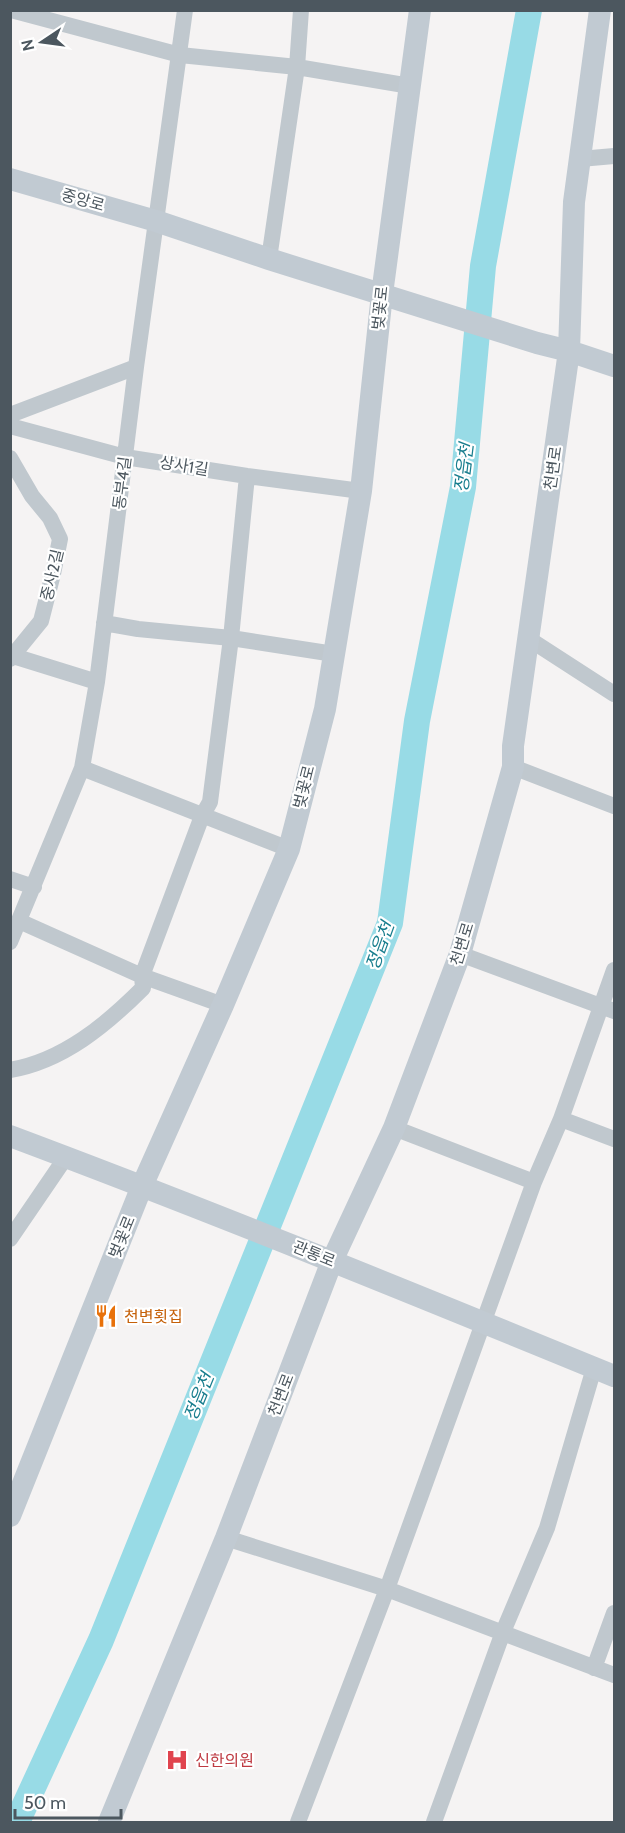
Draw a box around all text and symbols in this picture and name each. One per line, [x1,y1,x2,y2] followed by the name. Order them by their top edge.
[12,12,72,72] north arrow
[17,38,38,53] text: N
[59,185,107,215] street label: 중앙로
[368,285,392,331] street label: 벚꽃로
[450,440,478,494] water label: 정읍천
[541,445,566,491] street label: 천변로
[158,453,210,479] street label: 상사1길
[109,455,135,511] street label: 동부4길
[37,547,67,603] street label: 중사2길
[289,763,319,811] street label: 벚꽃로
[361,917,400,973] water label: 정읍천
[446,920,478,968] street label: 천변로
[105,1213,139,1261] street label: 벚꽃로
[290,1237,338,1271] street label: 관통로
[93,1303,119,1329] restaurant icon: 천변횟집
[124,1307,183,1326] place label: 천변횟집
[179,1368,219,1424] water label: 정읍천
[264,1371,298,1419] street label: 천변로
[164,1747,190,1773] hospital icon: 신한의원
[195,1751,254,1770] place label: 신한의원
[15,1782,122,1820] scale bar
[24,1792,66,1814] text: 50 m

